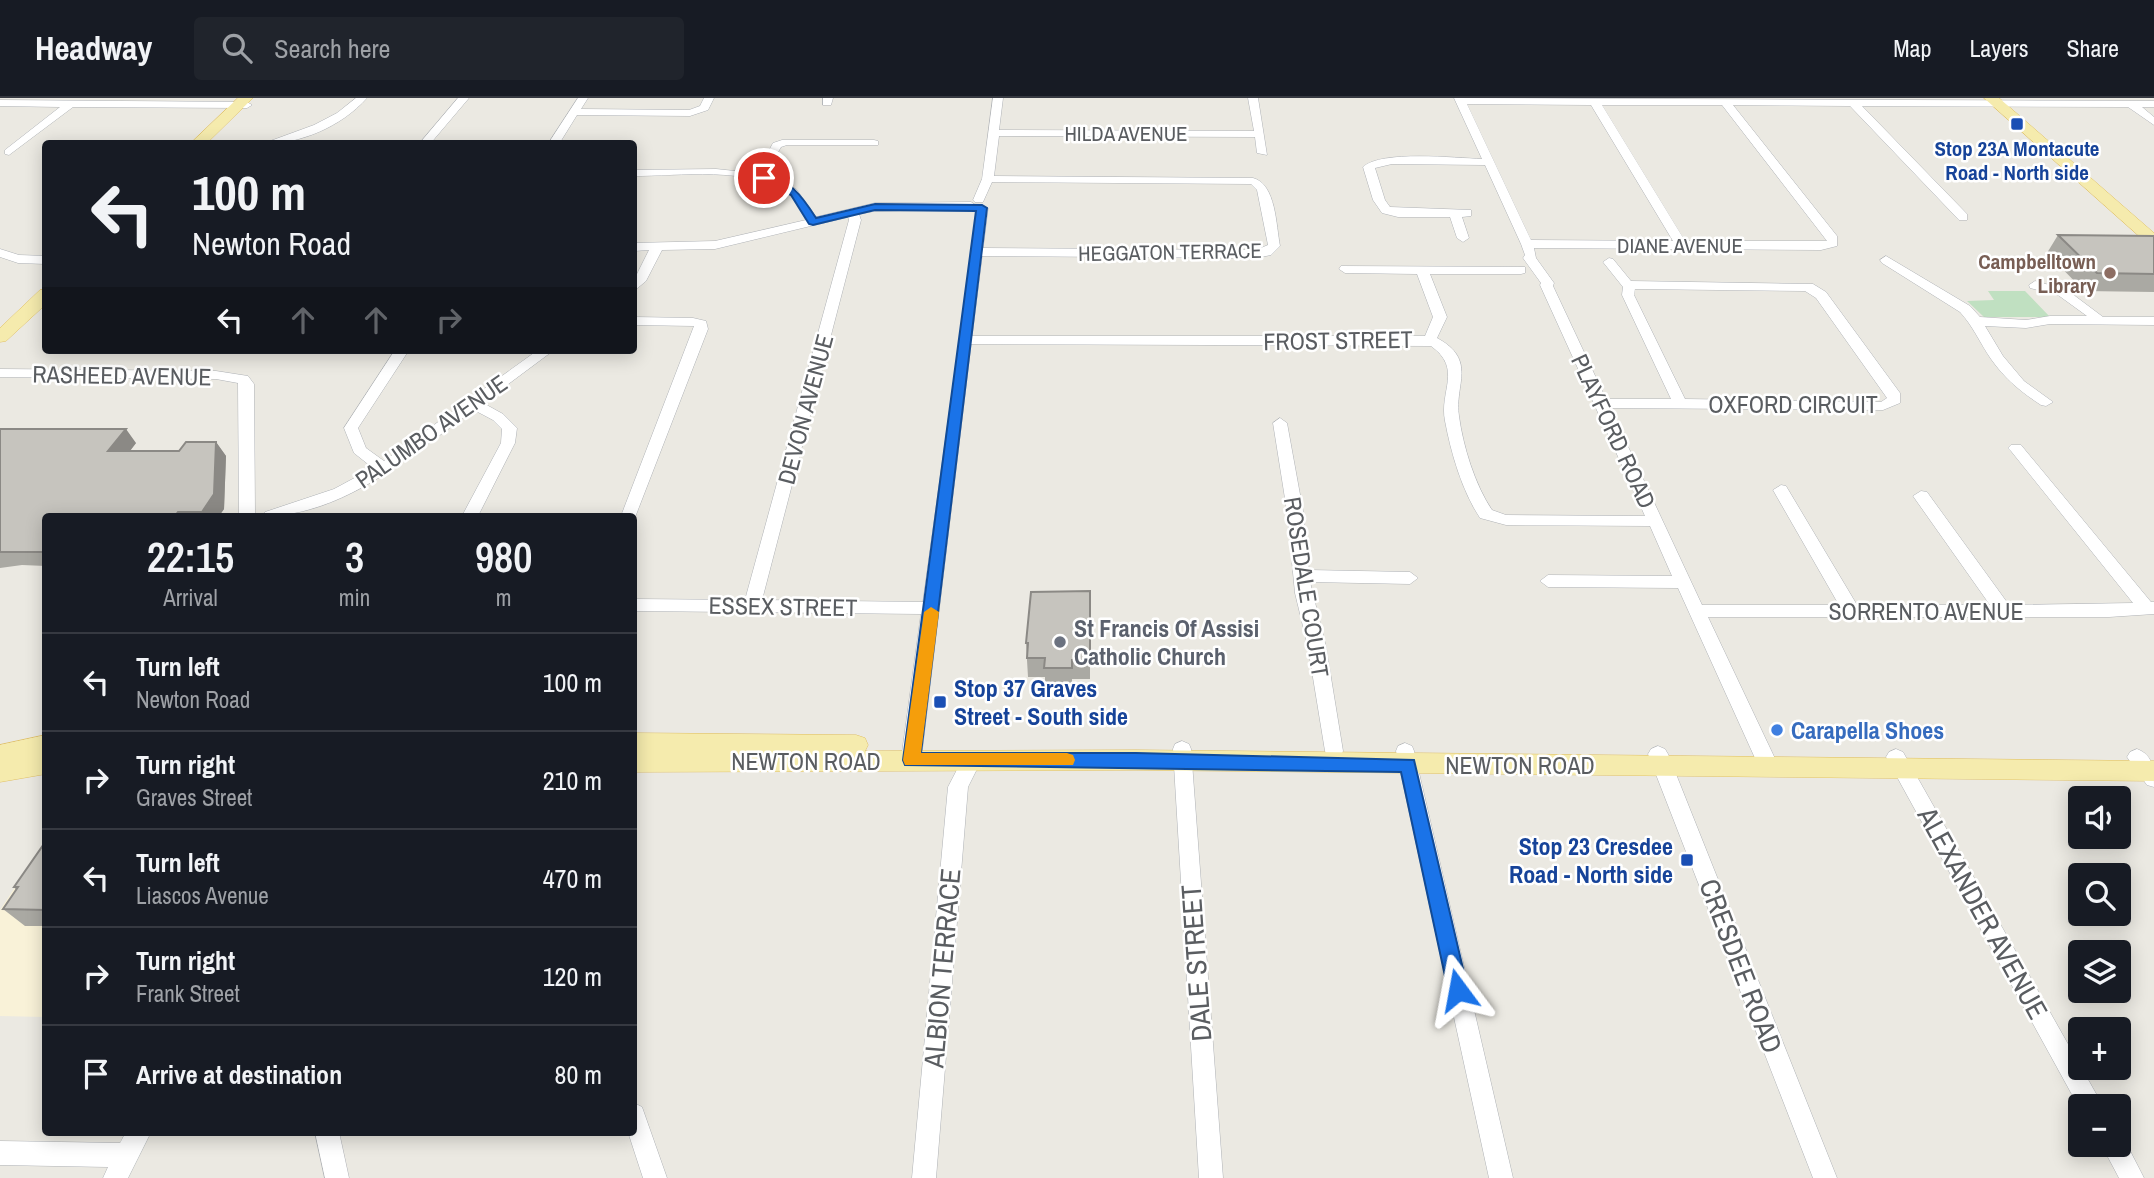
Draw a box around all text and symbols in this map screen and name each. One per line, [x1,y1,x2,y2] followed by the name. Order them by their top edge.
[194,17,684,80] search box
[35,26,152,70] text: Headway
[218,29,256,67] icon: search
[274,31,390,66] text: Search here
[1893,32,1931,64] text: Map
[1969,32,2028,64] text: Layers
[2066,32,2119,64] text: Share
[2009,116,2025,132] marker: Stop 23A Montacute Road - North side
[1064,119,1188,148] street label: HILDA AVENUE
[1935,134,2099,187] place label: Stop 23A Montacute Road - North side
[734,148,794,208] pin
[192,159,306,225] text: 100 m
[745,159,783,197] icon: arrive
[77,168,168,259] icon: left
[192,222,351,265] text: Newton Road
[1617,231,1743,260] street label: DIANE AVENUE
[1078,236,1262,268] street label: HEGGATON TERRACE
[1978,247,2096,300] place label: Campbelltown Library
[2102,265,2118,281] marker: Campbelltown Library
[211,301,249,339] icon: left
[284,301,322,339] icon: ahead
[357,301,395,339] icon: ahead
[430,301,468,339] icon: right
[1263,323,1413,357] street label: FROST STREET
[770,331,840,487] street label: DEVON AVENUE
[1564,349,1664,513] street label: PLAYFORD ROAD
[32,357,212,393] street label: RASHEED AVENUE
[349,367,513,495] street label: PALUMBO AVENUE
[1708,388,1878,420] street label: OXFORD CIRCUIT
[1277,494,1337,680] street label: ROSEDALE COURT
[147,529,234,585] text: 22:15
[345,529,364,585] text: 3
[475,529,532,585] text: 980
[163,582,218,613] text: Arrival
[339,582,370,613] text: min
[496,582,511,613] text: m
[708,589,858,623] street label: ESSEX STREET
[1828,595,2024,627] street label: SORRENTO AVENUE
[1074,612,1259,672] place label: St Francis Of Assisi Catholic Church
[1052,634,1068,650] marker: St Francis Of Assisi Catholic Church
[136,649,220,684] text: Turn left
[77,663,115,701] icon: left
[543,665,602,700] text: 100 m
[954,672,1128,732] place label: Stop 37 Graves Street - South side
[136,684,250,715] text: Newton Road
[932,694,948,710] marker: Stop 37 Graves Street - South side
[1791,714,1944,746] place label: Carapella Shoes
[1769,722,1785,738] marker: Carapella Shoes
[731,745,881,777] street label: NEWTON ROAD
[136,747,235,782] text: Turn right
[1445,749,1595,781] street label: NEWTON ROAD
[77,761,115,799] icon: right
[543,763,602,798] text: 210 m
[136,782,252,813] text: Graves Street
[2068,786,2131,1157] map controls
[2068,786,2131,849] button: sound
[1908,799,2057,1026] street label: ALEXANDER AVENUE
[1509,830,1673,890] place label: Stop 23 Cresdee Road - North side
[136,845,220,880] text: Turn left
[1679,852,1695,868] marker: Stop 23 Cresdee Road - North side
[77,859,115,897] icon: left
[543,861,602,896] text: 470 m
[2068,863,2131,926] button: search
[914,867,970,1070] street label: ALBION TERRACE
[1690,873,1792,1059] street label: CRESDEE ROAD
[136,880,269,911] text: Liascos Avenue
[1172,883,1220,1043] street label: DALE STREET
[2068,940,2131,1003] button: layers
[136,943,235,978] text: Turn right
[1421,953,1495,1027] position arrow
[77,957,115,995] icon: right
[543,959,602,994] text: 120 m
[136,978,240,1009] text: Frank Street
[2068,1017,2131,1080] button: +
[77,1055,115,1093] icon: arrive
[136,1057,342,1092] text: Arrive at destination
[555,1057,602,1092] text: 80 m
[2068,1094,2131,1157] button: −

